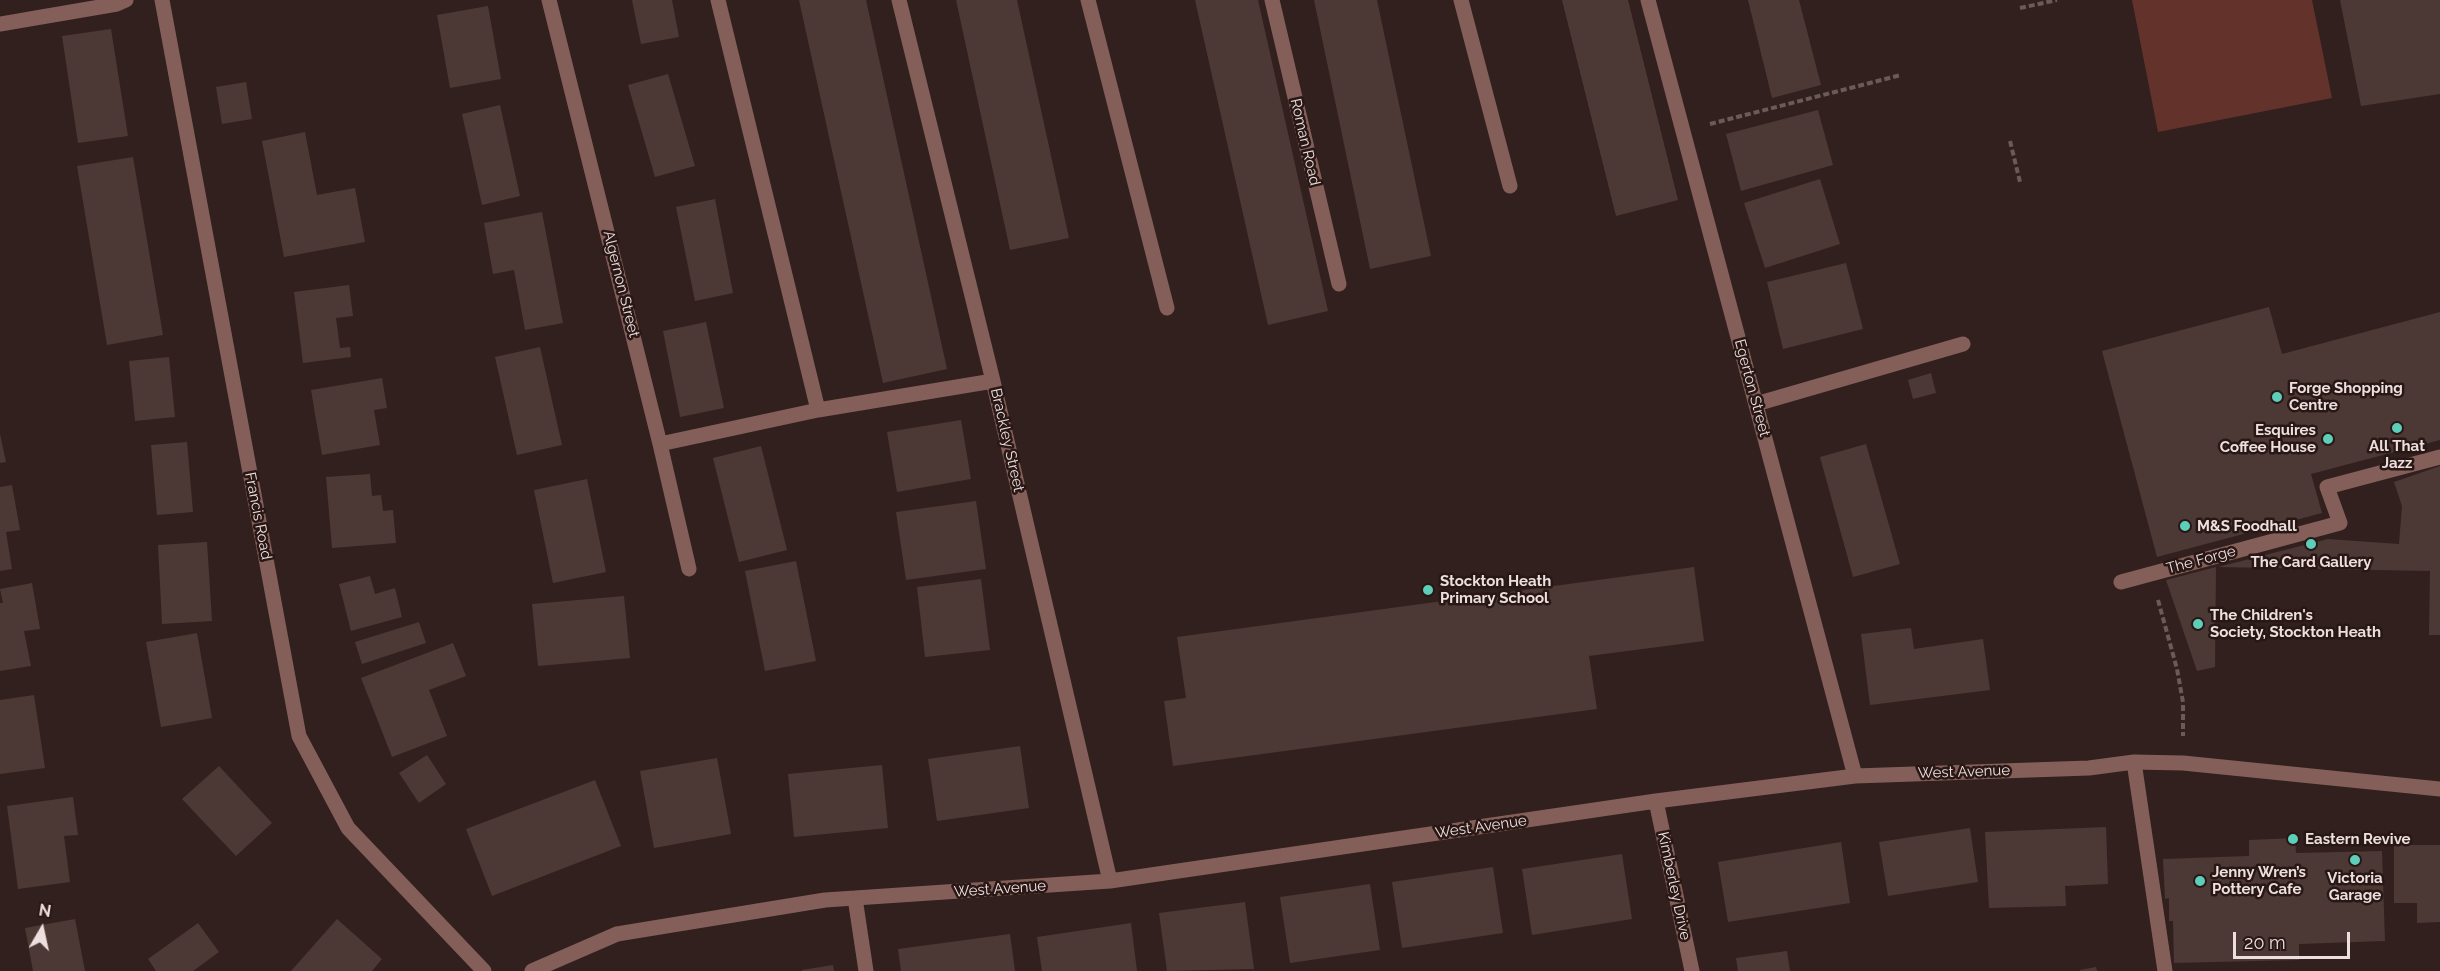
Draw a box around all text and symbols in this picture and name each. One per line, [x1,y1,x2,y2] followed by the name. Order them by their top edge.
[1286,97,1324,187] street label: Roman Road
[599,229,643,339] street label: Algernon Street
[1730,337,1774,439] street label: Egerton Street
[2289,379,2403,414] place label: Forge Shopping Centre
[986,386,1028,494] street label: Brackley Street
[2270,390,2284,404] marker: Forge Shopping Centre
[2220,421,2316,456] place label: Esquires Coffee House
[2390,421,2404,435] marker: All That Jazz
[2321,432,2335,446] marker: Esquires Coffee House
[2369,437,2425,472] place label: All That Jazz
[241,471,275,561] street label: Francis Road
[2197,517,2297,535] place label: M&S Foodhall
[2178,519,2192,533] marker: M&S Foodhall
[2304,537,2318,551] marker: The Card Gallery
[2164,542,2238,578] street label: The Forge
[2251,553,2371,571] place label: The Card Gallery
[1440,572,1551,607] place label: Stockton Heath Primary School
[1421,583,1435,597] marker: Stockton Heath Primary School
[2210,606,2381,641] place label: The Children's Society, Stockton Heath
[2191,617,2205,631] marker: The Children's Society, Stockton Heath
[1918,761,2010,783] street label: West Avenue
[1434,812,1528,842] street label: West Avenue
[1654,830,1694,942] street label: Kimberley Drive
[2305,830,2411,848] place label: Eastern Revive
[2286,832,2300,846] marker: Eastern Revive
[2348,853,2362,867] marker: Victoria Garage
[2212,863,2306,898] place label: Jenny Wren’s Pottery Cafe
[2327,869,2383,904] place label: Victoria Garage
[2193,874,2207,888] marker: Jenny Wren’s Pottery Cafe
[953,877,1047,901] street label: West Avenue
[12,899,72,959] north arrow
[37,900,52,921] text: N
[2236,920,2353,958] scale bar
[2244,932,2286,953] text: 20 m

